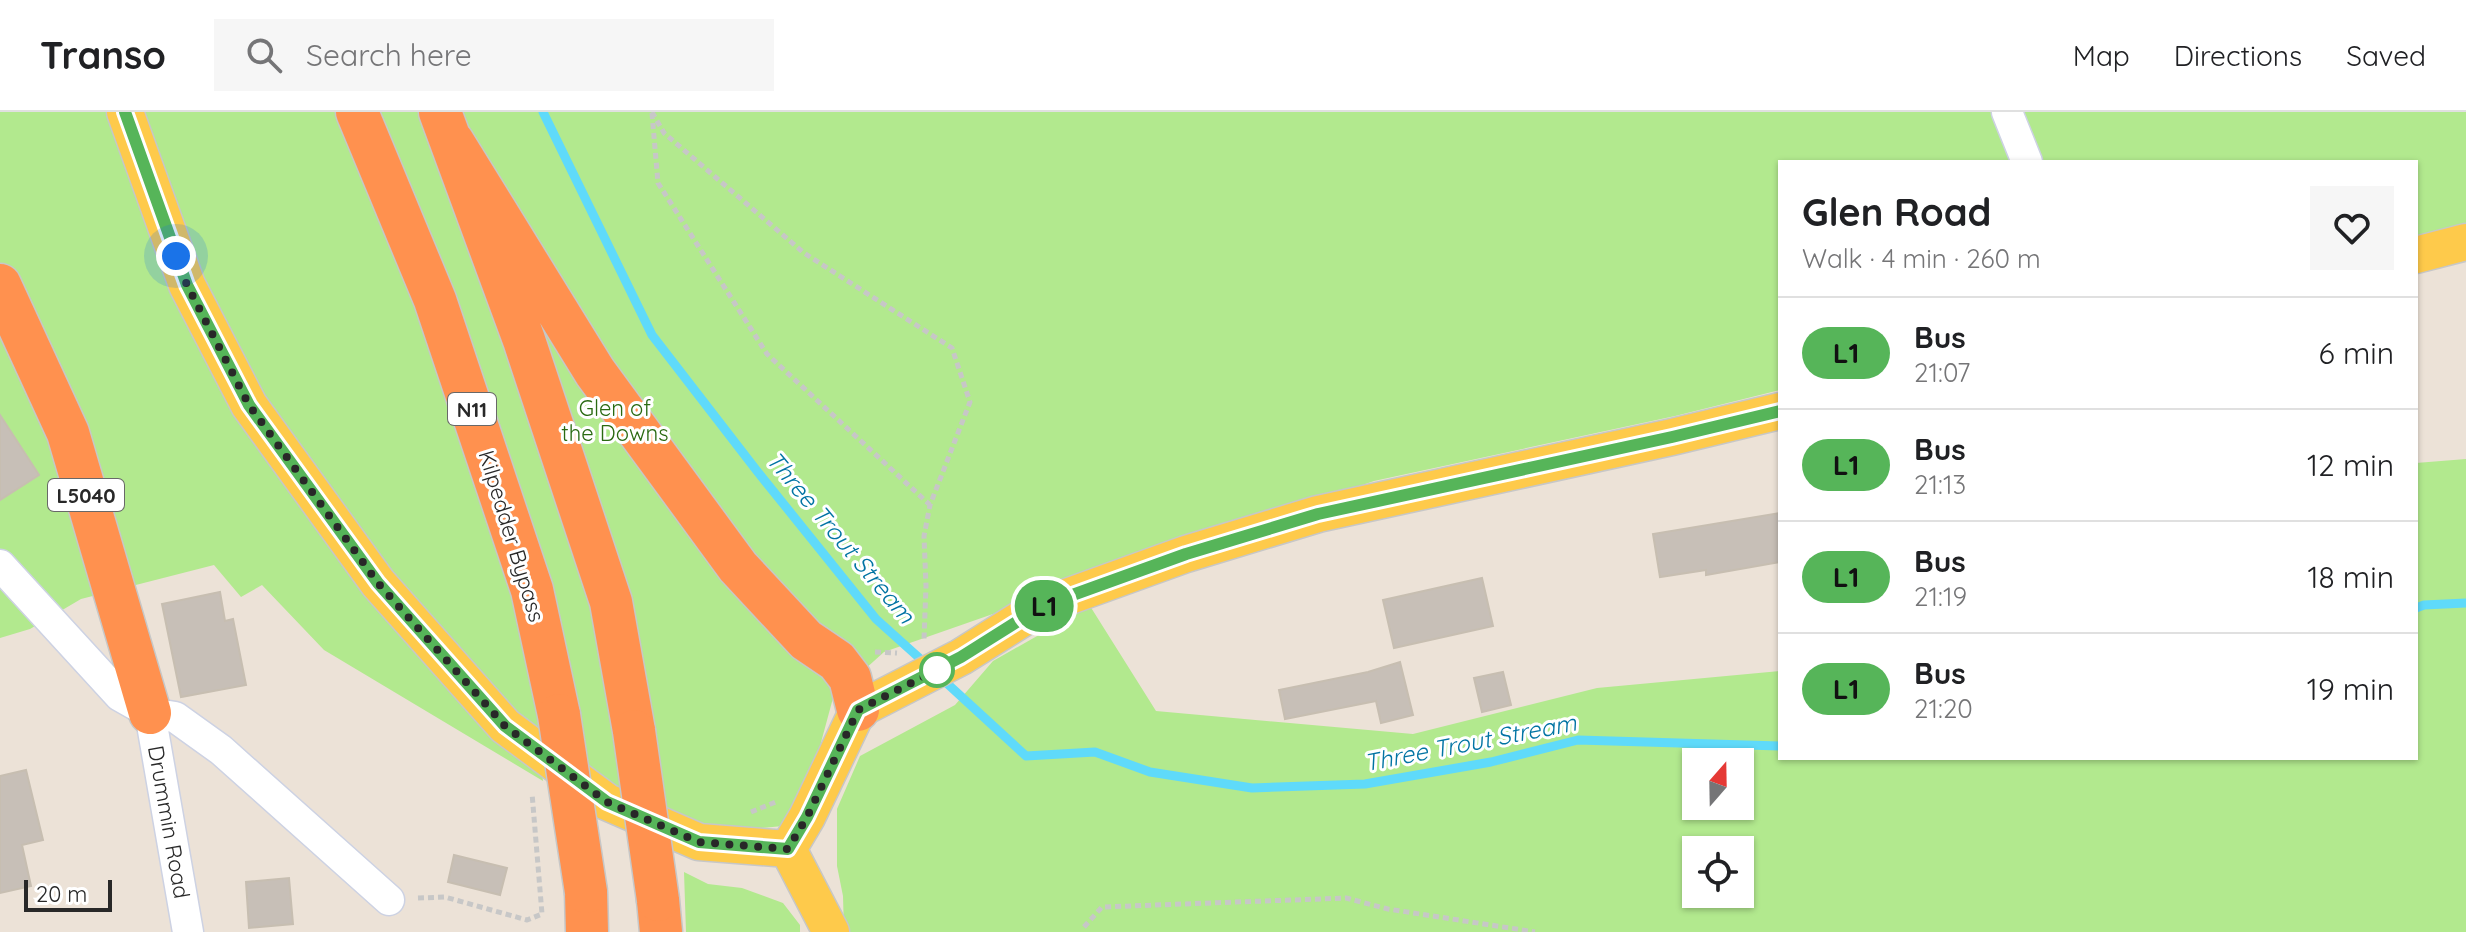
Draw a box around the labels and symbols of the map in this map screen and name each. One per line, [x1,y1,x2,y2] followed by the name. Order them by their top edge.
[156,236,196,276] your location
[448,393,496,425] road number: N11
[561,394,669,447] park label: Glen of the Downs
[760,445,922,630] water label: Three Trout Stream
[473,447,551,625] street label: Kilpedder Bypass
[48,479,124,511] road number: L5040
[1008,580,1080,632] line badge: L1
[920,653,954,687] unlabelled marker
[1361,706,1580,777] water label: Three Trout Stream
[142,743,196,901] street label: Drummin Road
[1682,748,1754,820] north arrow
[24,876,112,912] scale bar

